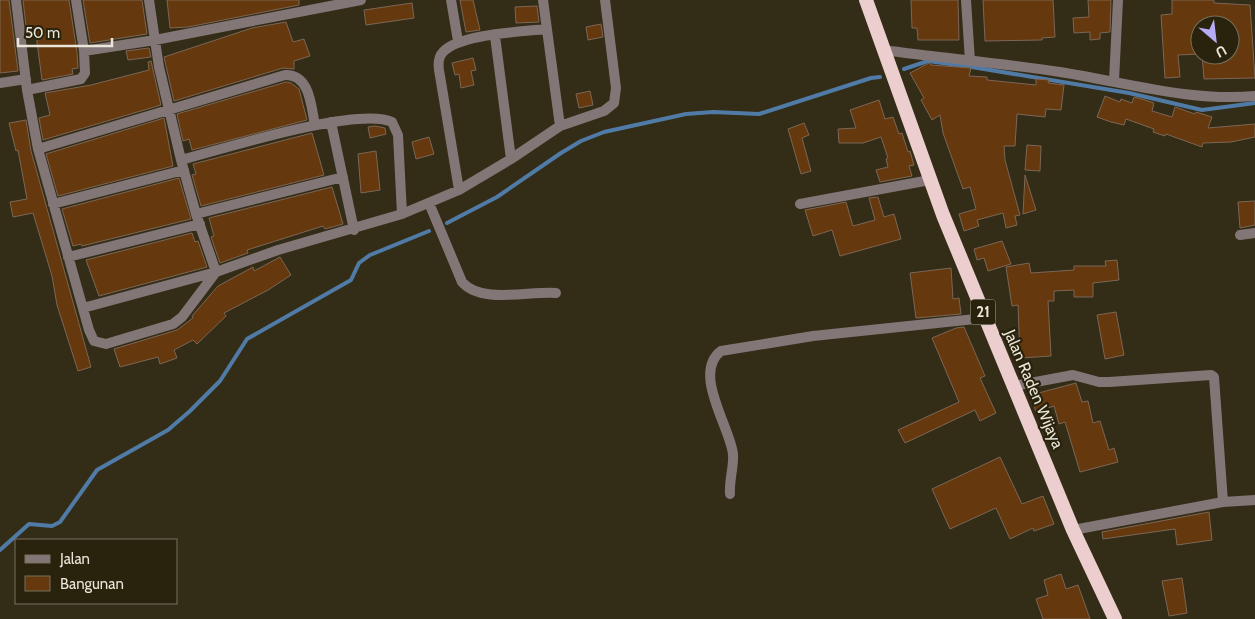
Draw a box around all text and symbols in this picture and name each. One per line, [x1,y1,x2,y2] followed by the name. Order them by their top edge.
[18,15,111,47] scale bar
[1190,15,1240,65] north arrow
[25,24,60,42] text: 50 m
[1212,41,1230,62] text: U
[970,300,996,324] road number: 21
[1000,326,1068,452] street label: Jalan Raden Wijaya
[15,539,178,604] legend
[59,550,90,568] text: Jalan
[60,575,124,593] text: Bangunan

